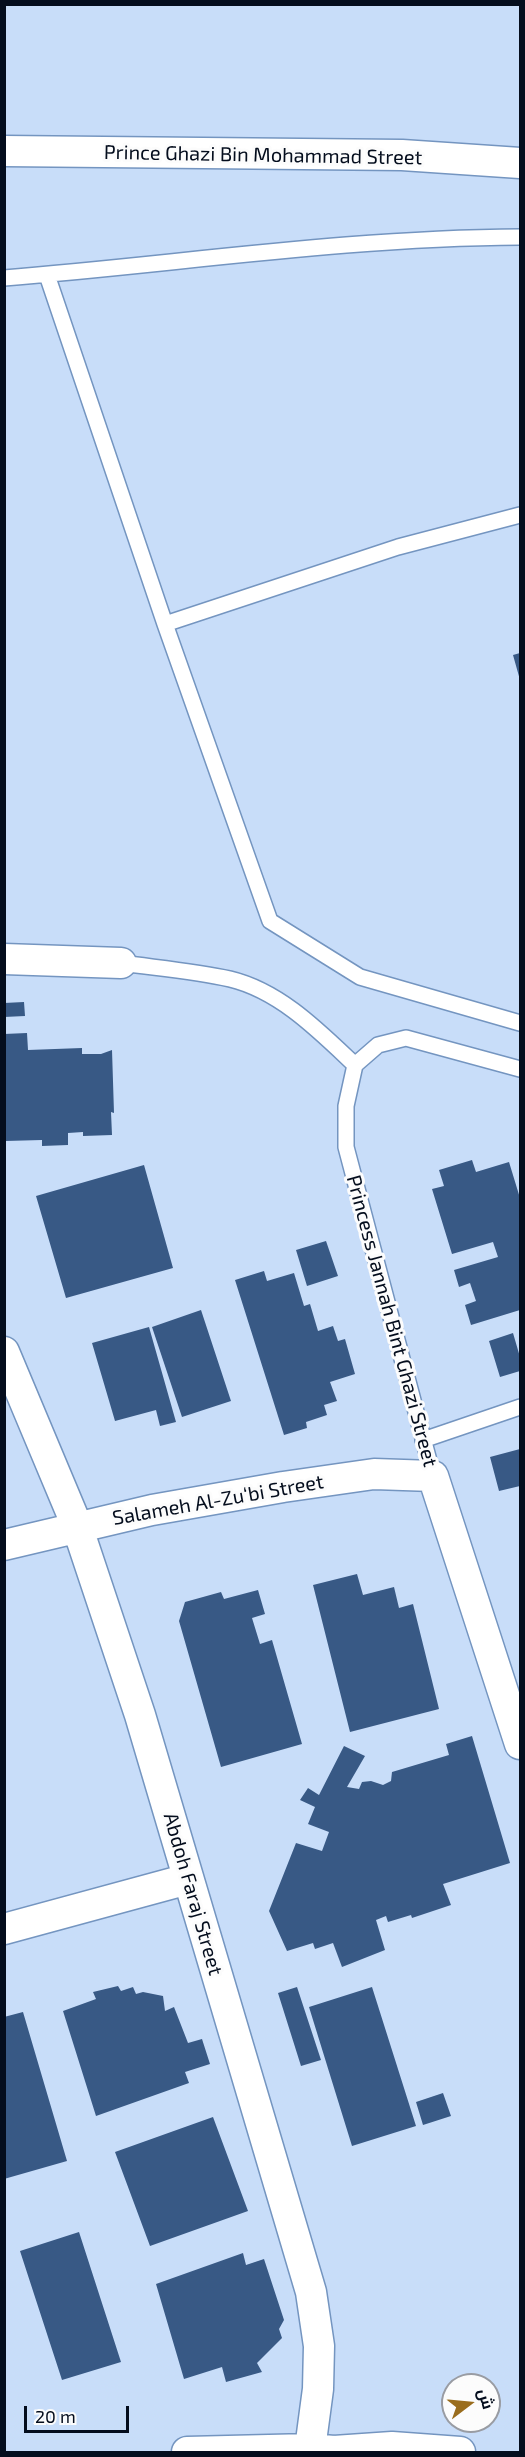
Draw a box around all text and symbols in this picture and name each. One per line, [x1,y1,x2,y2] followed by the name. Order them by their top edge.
[104,140,422,170] street label: Prince Ghazi Bin Mohammad Street
[341,1173,443,1469] street label: Princess Jannah Bint Ghazi Street
[111,1470,325,1530] street label: Salameh Al-Zu‘bi Street
[158,1810,228,1978] street label: Abdoh Faraj Street
[441,2373,501,2433] north arrow
[475,2386,499,2411] text: ش
[27,2394,132,2432] scale bar
[35,2405,76,2427] text: 20 m

